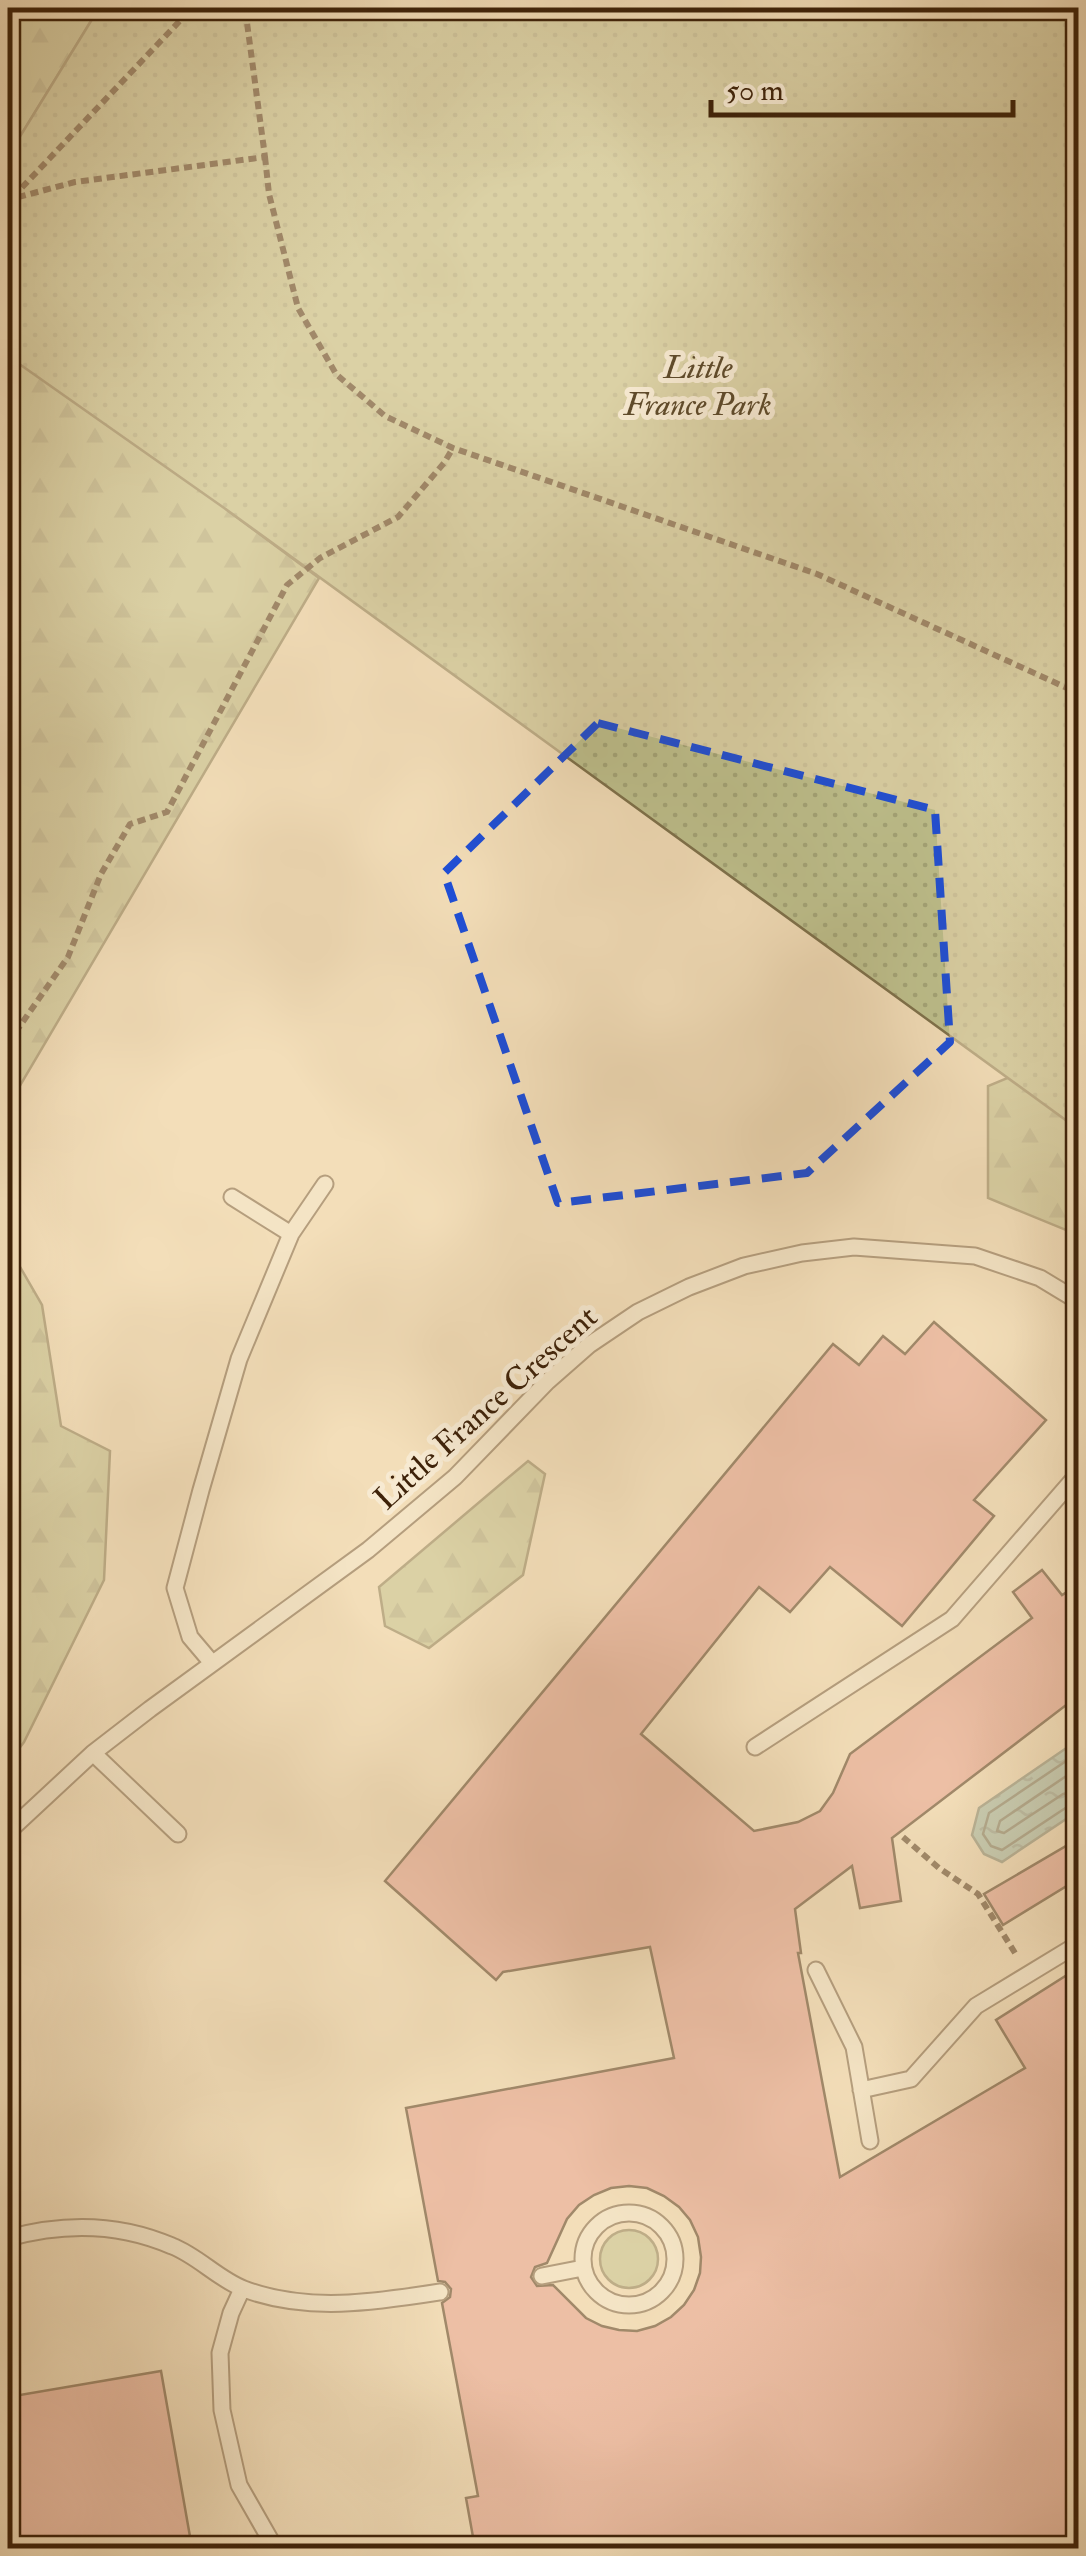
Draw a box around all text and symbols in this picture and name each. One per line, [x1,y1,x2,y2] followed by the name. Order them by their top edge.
[711,55,1014,117] scale bar
[726,72,784,109] text: 50 m
[622,348,772,425] park label: Little France Park
[366,1297,606,1519] street label: Little France Crescent

